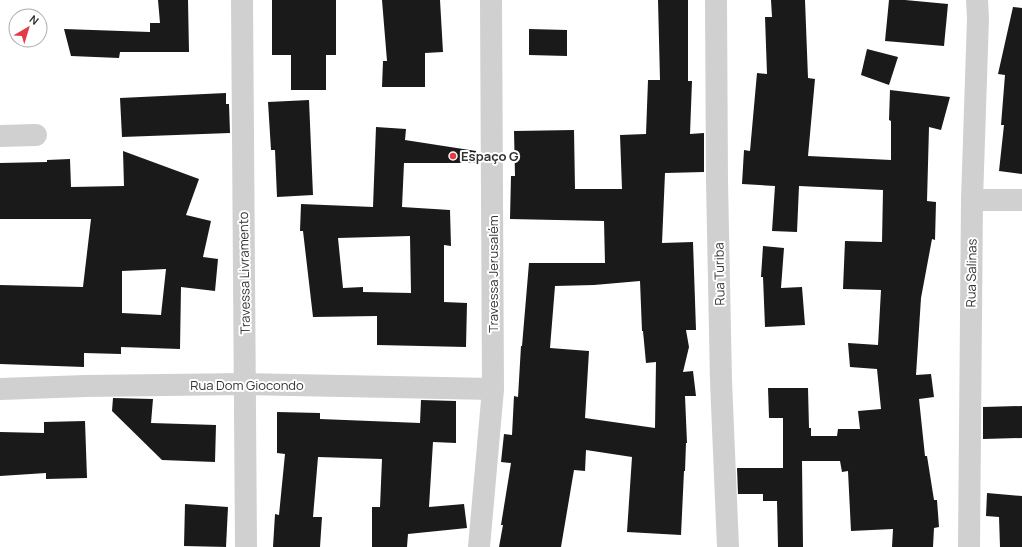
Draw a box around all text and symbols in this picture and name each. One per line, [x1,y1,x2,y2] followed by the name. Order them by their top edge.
[8,8,48,48] north arrow
[27,11,42,28] text: N
[461,147,519,165] place label: Espaço G
[448,151,458,161] marker: Espaço G
[234,211,254,334] street label: Travessa Livramento
[484,215,502,333] street label: Travessa Jerusalém
[961,238,981,308] street label: Rua Salinas
[709,242,729,306] street label: Rua Turiba
[190,376,304,394] street label: Rua Dom Giocondo

